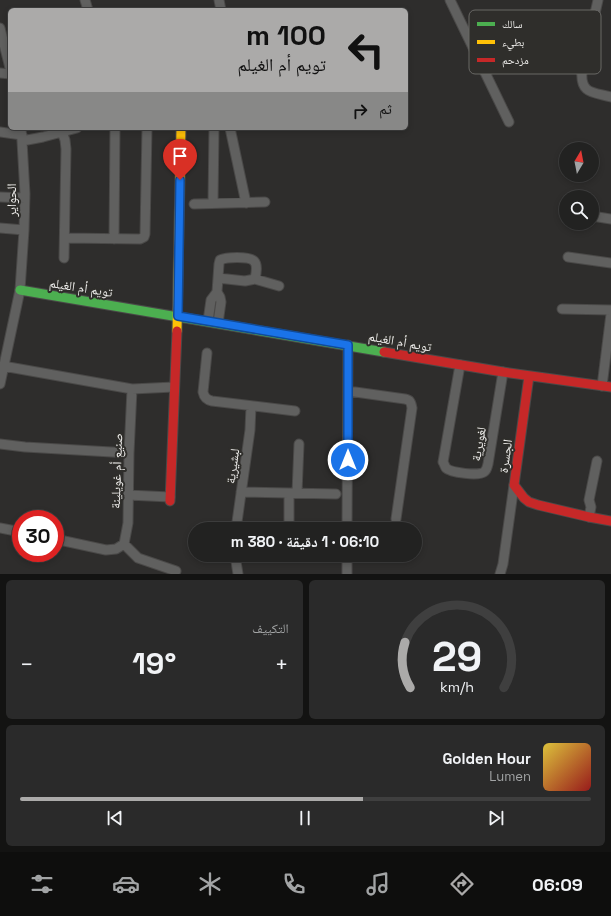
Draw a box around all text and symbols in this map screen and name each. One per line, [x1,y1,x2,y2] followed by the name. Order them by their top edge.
[469,10,601,74] legend
[246,17,326,53] text: 100 m
[502,17,522,31] text: سالك
[340,24,392,76] icon: left
[502,35,524,51] text: بطيء
[237,53,326,76] text: تويم أم الغيلم
[502,53,529,68] text: مزدحم
[379,99,392,118] text: ثم
[349,100,371,122] icon: right
[163,139,197,180] pin
[559,142,599,182] north arrow
[559,142,599,230] map controls
[169,145,191,167] icon: arrive
[3,183,20,218] street label: الحواير
[559,190,599,230] button: search
[48,274,114,301] street label: تويم أم الغيلم
[367,328,433,355] street label: تويم أم الغيلم
[467,426,490,462] street label: لغويرية
[107,433,127,509] street label: صنيع أم غويلينة
[495,438,516,474] street label: الجسرة
[327,439,369,481] position arrow
[222,447,243,485] street label: لبشيرية
[12,510,64,562] speed limit sign: 30
[231,532,379,551] text: 06:10 · 1 دقيقة · 380 m
[252,620,289,637] text: التكييف
[432,629,482,682] text: 29
[132,644,176,683] text: 19°
[20,650,34,678] text: −
[275,650,288,678] text: +
[440,677,474,695] text: km/h
[442,749,531,768] text: Golden Hour
[489,768,531,785] text: Lumen
[104,807,126,829] icon: previous
[294,807,316,829] icon: pause
[485,807,507,829] icon: next
[28,870,56,898] icon: filters
[112,870,140,898] icon: car
[196,870,224,898] icon: climate
[280,870,308,898] icon: phone
[364,870,392,898] icon: music
[448,870,476,898] icon: directions
[532,873,583,896] text: 06:09

